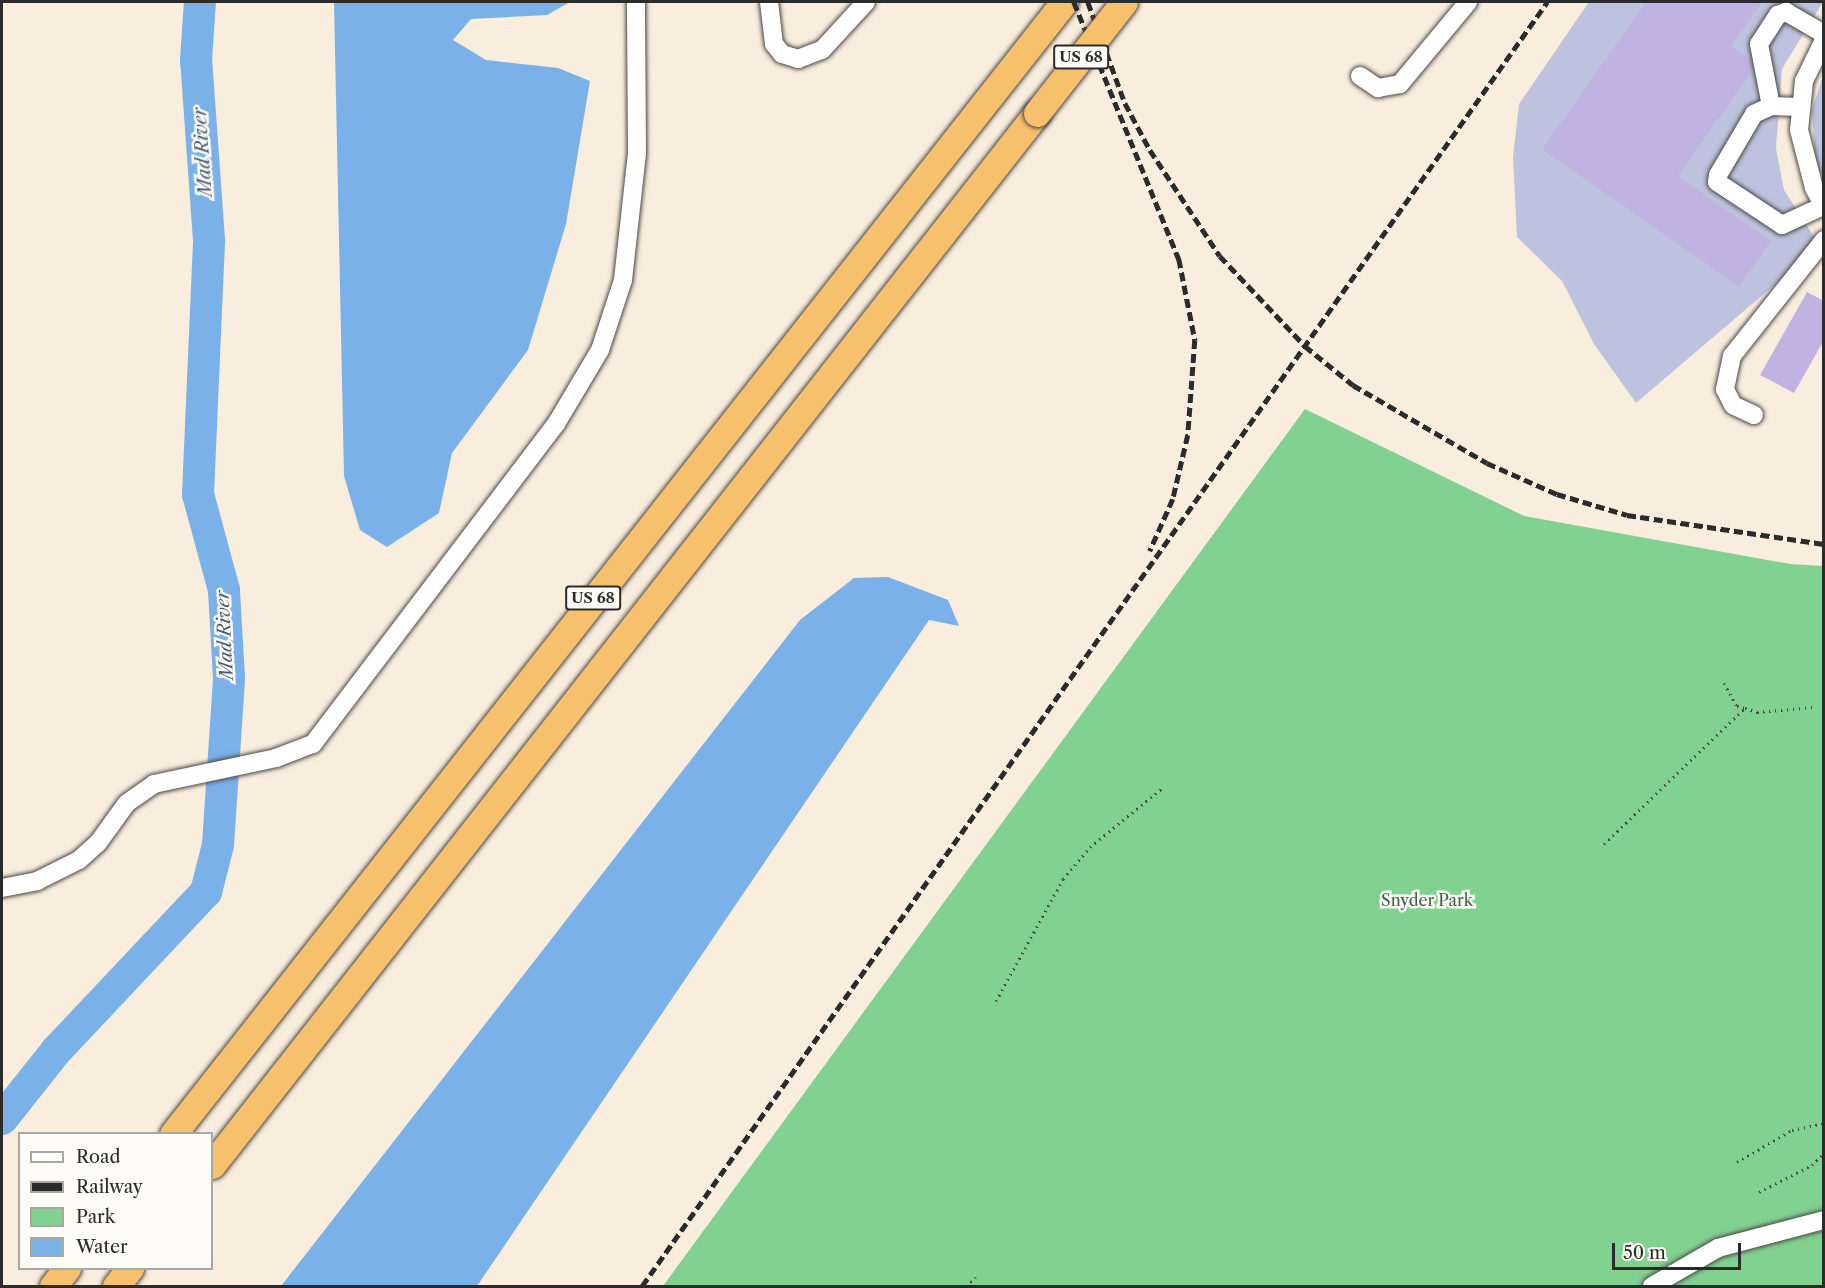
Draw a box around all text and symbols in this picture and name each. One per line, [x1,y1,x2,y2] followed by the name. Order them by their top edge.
[1052,45,1110,69] road number: US 68
[189,107,217,197] water label: Mad River
[564,586,622,610] road number: US 68
[212,590,238,680] water label: Mad River
[1381,890,1473,910] park label: Snyder Park
[18,1132,213,1270] legend
[76,1146,121,1168] text: Road
[76,1176,143,1198] text: Railway
[76,1206,115,1228] text: Park
[1615,1231,1744,1269] scale bar
[76,1236,128,1258] text: Water
[1623,1242,1666,1264] text: 50 m

